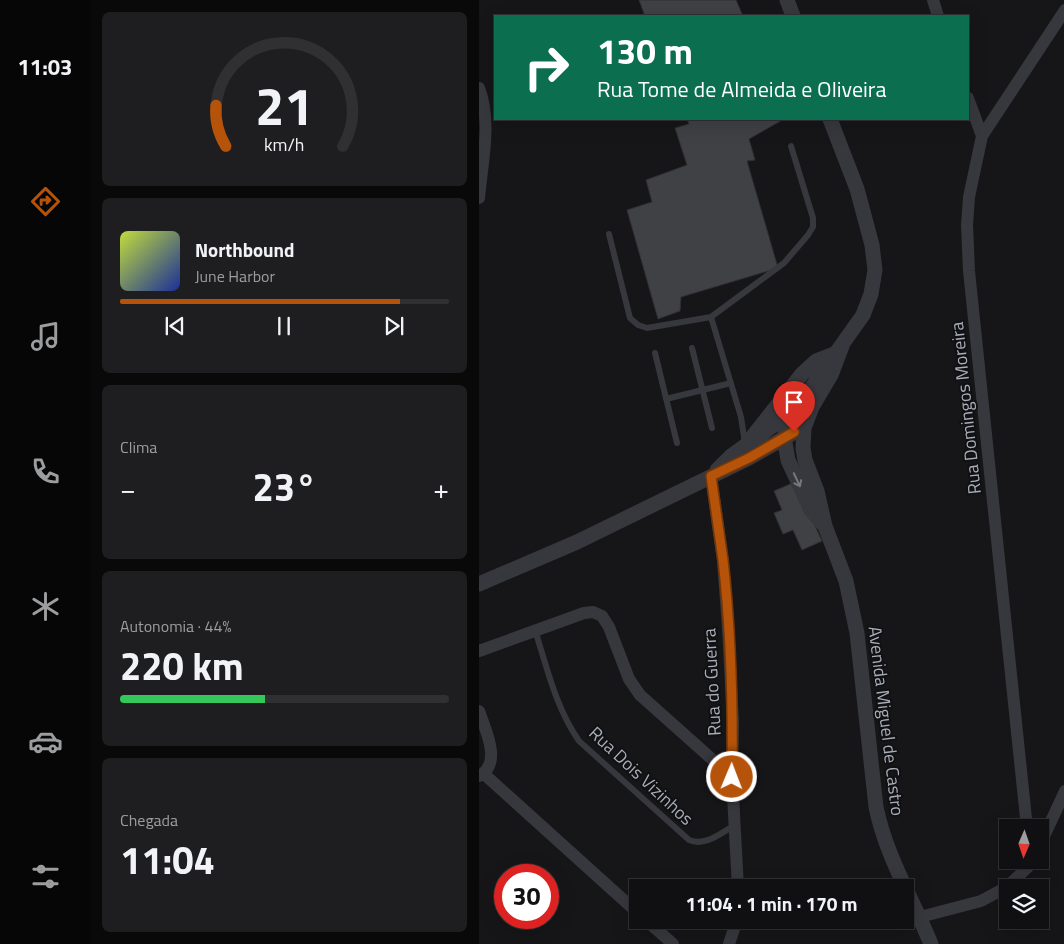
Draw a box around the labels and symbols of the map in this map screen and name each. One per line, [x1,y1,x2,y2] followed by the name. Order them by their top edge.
[943,320,988,496] street label: Rua Domingos Moreira
[773,381,815,432] pin
[793,472,802,487] one-way arrow
[861,625,912,817] street label: Avenida Miguel de Castro
[695,628,728,737] street label: Rua do Guerra
[583,720,700,831] street label: Rua Dois Vizinhos
[705,750,757,802] position arrow
[999,819,1049,869] north arrow
[494,864,559,929] speed limit sign: 30

